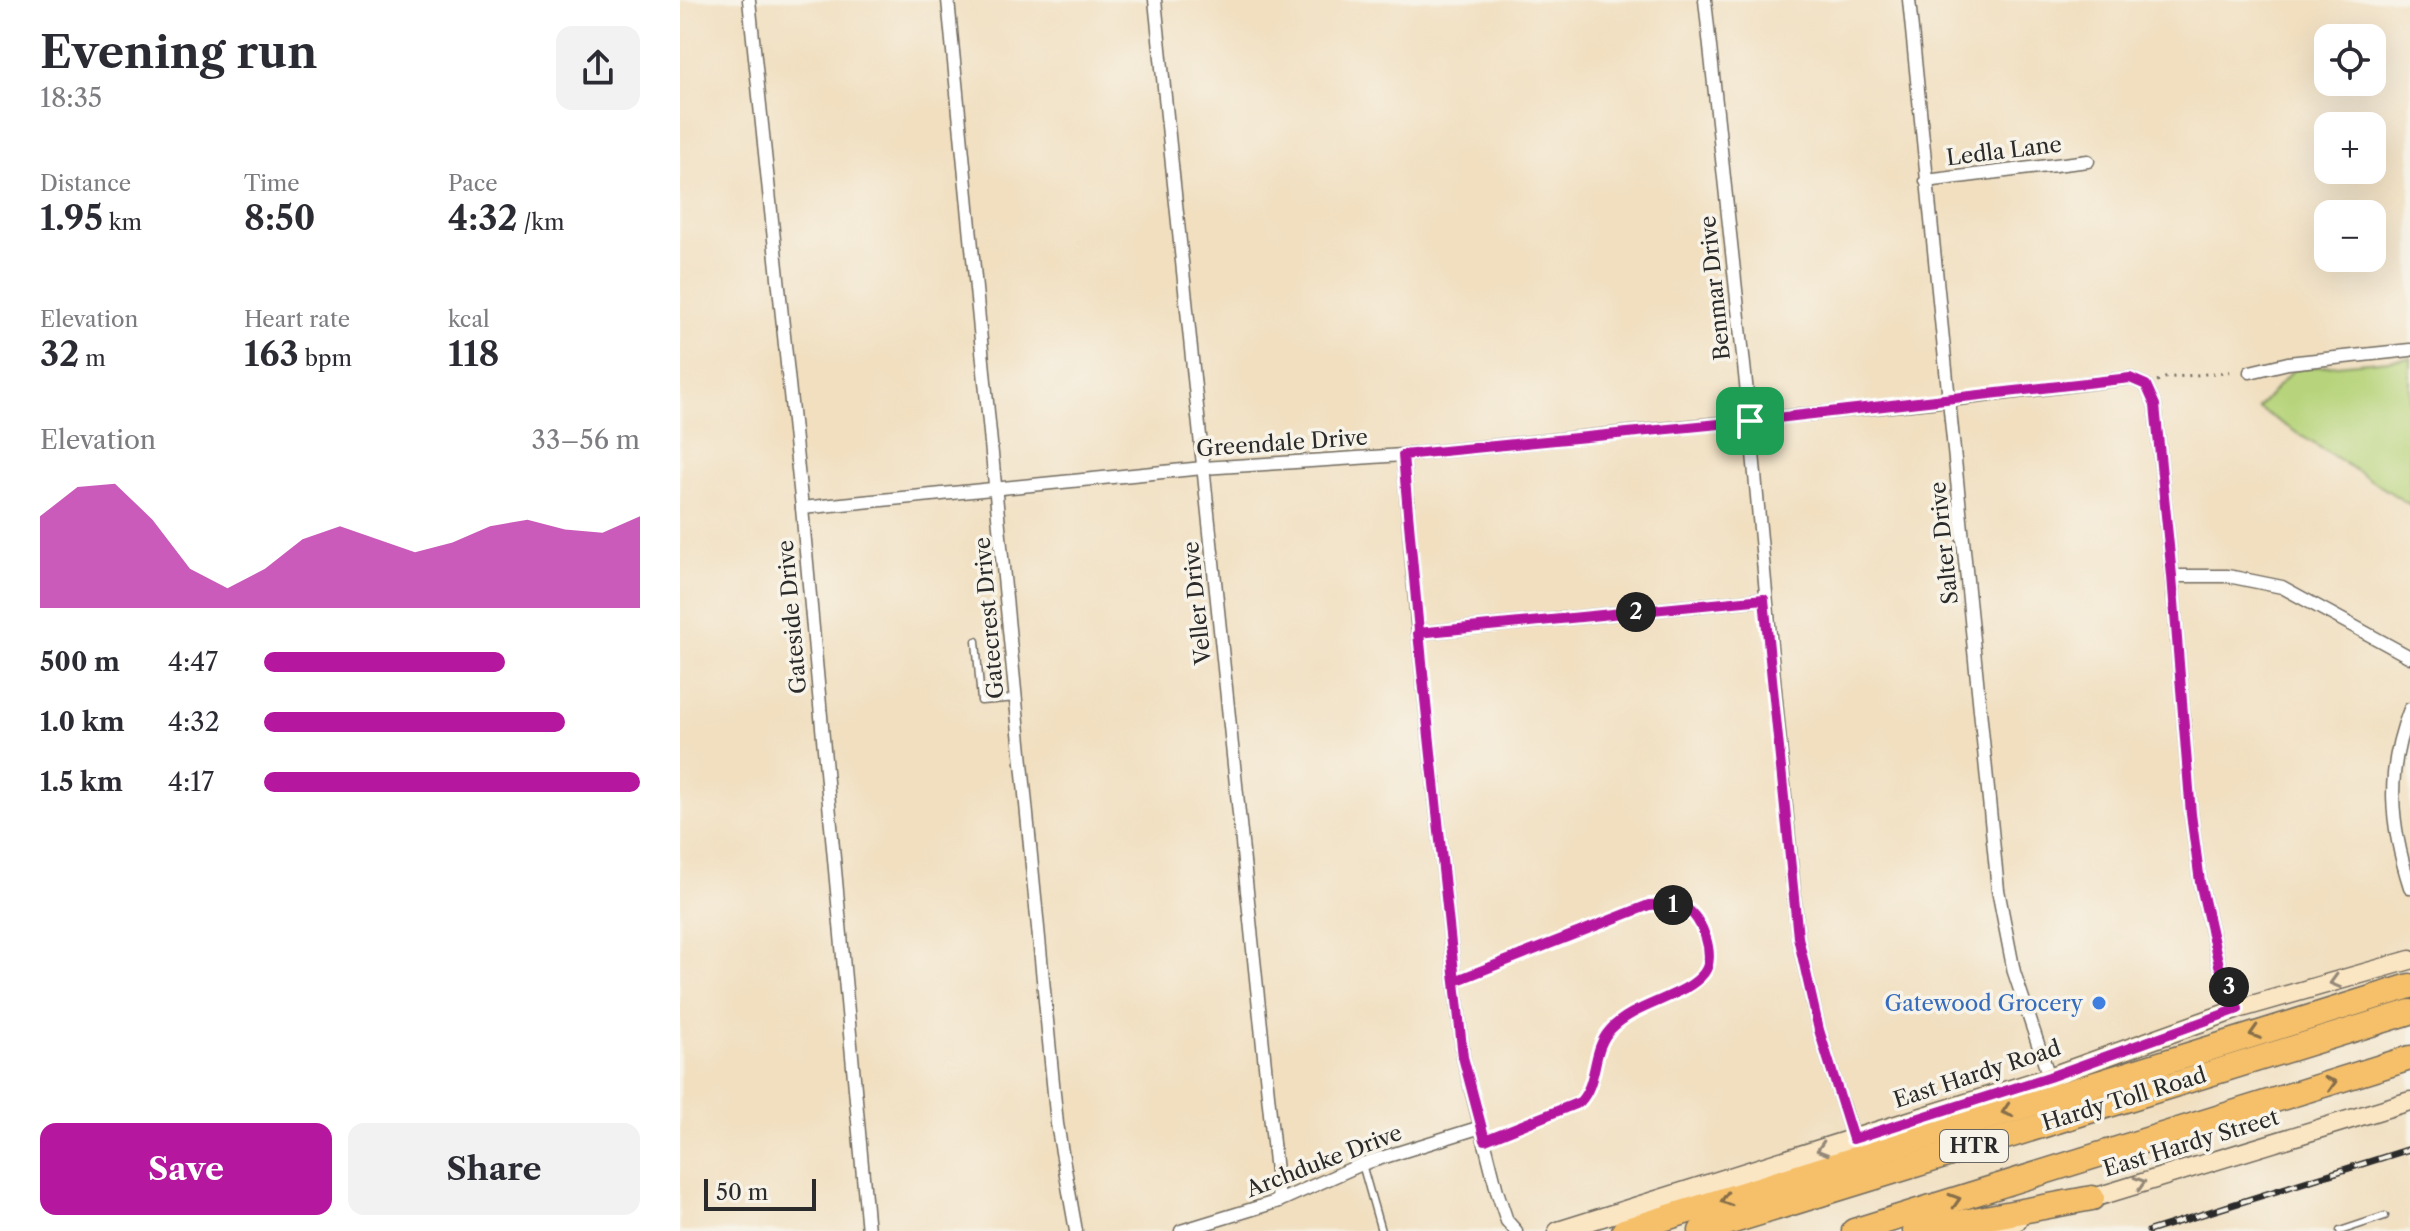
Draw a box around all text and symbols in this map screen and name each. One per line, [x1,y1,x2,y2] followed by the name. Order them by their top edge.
[2314,24,2386,272] map controls
[2314,24,2386,96] button: locate
[40,25,317,79] text: Evening run
[556,26,640,110] button: share
[40,82,102,114] text: 18:35
[2314,112,2386,184] button: +
[1945,131,2063,171] street label: Ledla Lane
[40,170,131,197] text: Distance
[244,170,300,197] text: Time
[448,170,498,197] text: Pace
[40,197,103,239] text: 1.95
[244,197,315,239] text: 8:50
[448,197,518,239] text: 4:32
[2314,200,2386,272] button: −
[103,209,142,236] text: km
[518,209,565,236] text: /km
[1694,214,1736,362] street label: Benmar Drive
[40,306,138,333] text: Elevation
[244,306,350,333] text: Heart rate
[448,306,490,333] text: kcal
[40,333,79,375] text: 32
[244,333,299,375] text: 163
[448,333,500,375] text: 118
[79,345,106,372] text: m
[299,345,352,372] text: bpm
[1716,387,1784,455] pin
[1728,399,1772,443] icon: arrive
[40,424,156,456] text: Elevation
[532,424,640,456] text: 33–56 m
[1195,424,1369,462] street label: Greendale Drive
[1924,480,1964,606] street label: Salter Drive
[968,536,1010,700] street label: Gatecrest Drive
[772,539,812,695] street label: Gateside Drive
[1177,540,1217,667] street label: Veller Drive
[1616,592,1656,632] pin: 2
[1630,598,1643,625] text: 2
[40,646,120,678] text: 500 m
[168,646,218,678] text: 4:47
[40,706,125,738] text: 1.0 km
[168,706,220,738] text: 4:32
[40,766,123,798] text: 1.5 km
[168,766,214,798] text: 4:17
[1653,885,1693,925] pin: 1
[1668,891,1678,918] text: 1
[2209,967,2249,1007] pin: 3
[2329,972,2343,989] one-way arrow
[2223,973,2235,1000] text: 3
[1884,990,2084,1017] place label: Gatewood Grocery
[2090,994,2108,1012] marker: Gatewood Grocery
[2249,1024,2262,1040] one-way arrow
[1890,1034,2064,1114] street label: East Hardy Road
[2039,1061,2209,1137] street label: Hardy Toll Road
[2323,1076,2337,1092] one-way arrow
[2001,1102,2015,1118] one-way arrow
[2100,1103,2282,1183] street label: East Hardy Street
[1241,1119,1406,1203] street label: Archduke Drive
[40,1123,332,1215] button: Save
[348,1123,640,1215] button: Share
[1940,1130,2008,1162] road number: HTR
[1815,1140,1829,1156] one-way arrow
[704,1175,816,1211] scale bar
[2133,1177,2147,1193] one-way arrow
[716,1179,768,1206] text: 50 m
[1719,1191,1733,1207] one-way arrow
[1947,1193,1961,1209] one-way arrow

